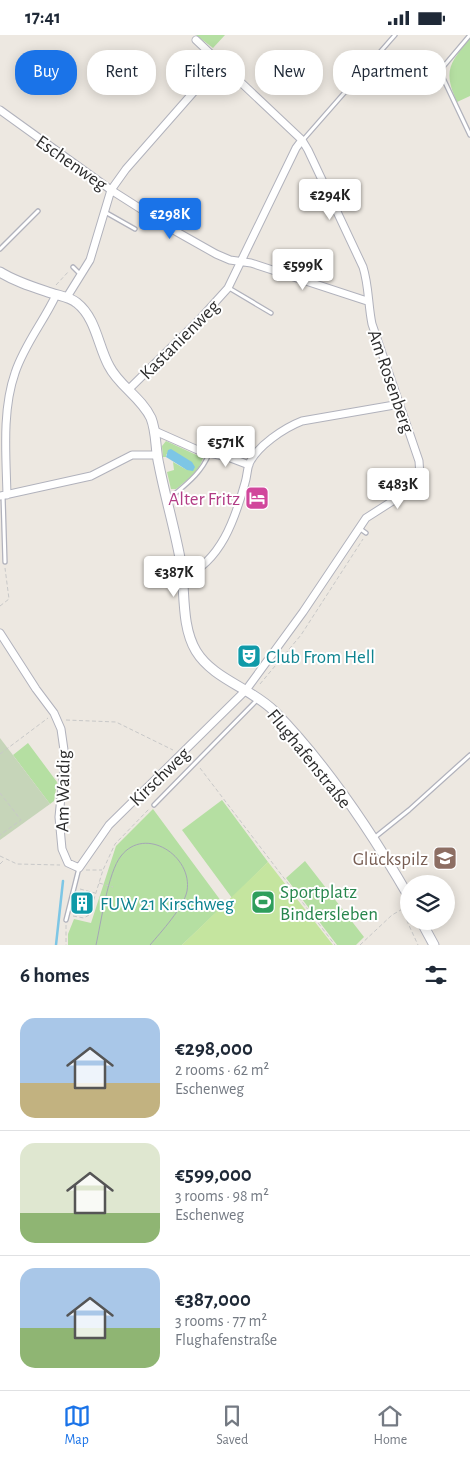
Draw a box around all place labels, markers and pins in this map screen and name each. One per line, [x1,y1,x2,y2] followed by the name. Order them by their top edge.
[295,179,365,221] pin: €294K
[135,197,205,240] pin: €298K
[268,249,338,291] pin: €599K
[191,425,261,468] pin: €571K
[363,467,433,510] pin: €483K
[244,485,270,511] hotel icon: Alter Fritz
[168,490,240,509] place label: Alter Fritz
[139,555,209,598] pin: €387K
[236,643,262,669] theatre icon: Club From Hell
[266,648,375,667] place label: Club From Hell
[432,845,458,871] school or university icon: Glückspilz
[353,850,428,869] place label: Glückspilz
[280,883,378,924] place label: Sportplatz Bindersleben
[250,889,276,915] sports icon: Sportplatz Bindersleben
[69,890,95,916] building icon: FUW 21 Kirschweg
[100,895,235,914] place label: FUW 21 Kirschweg

